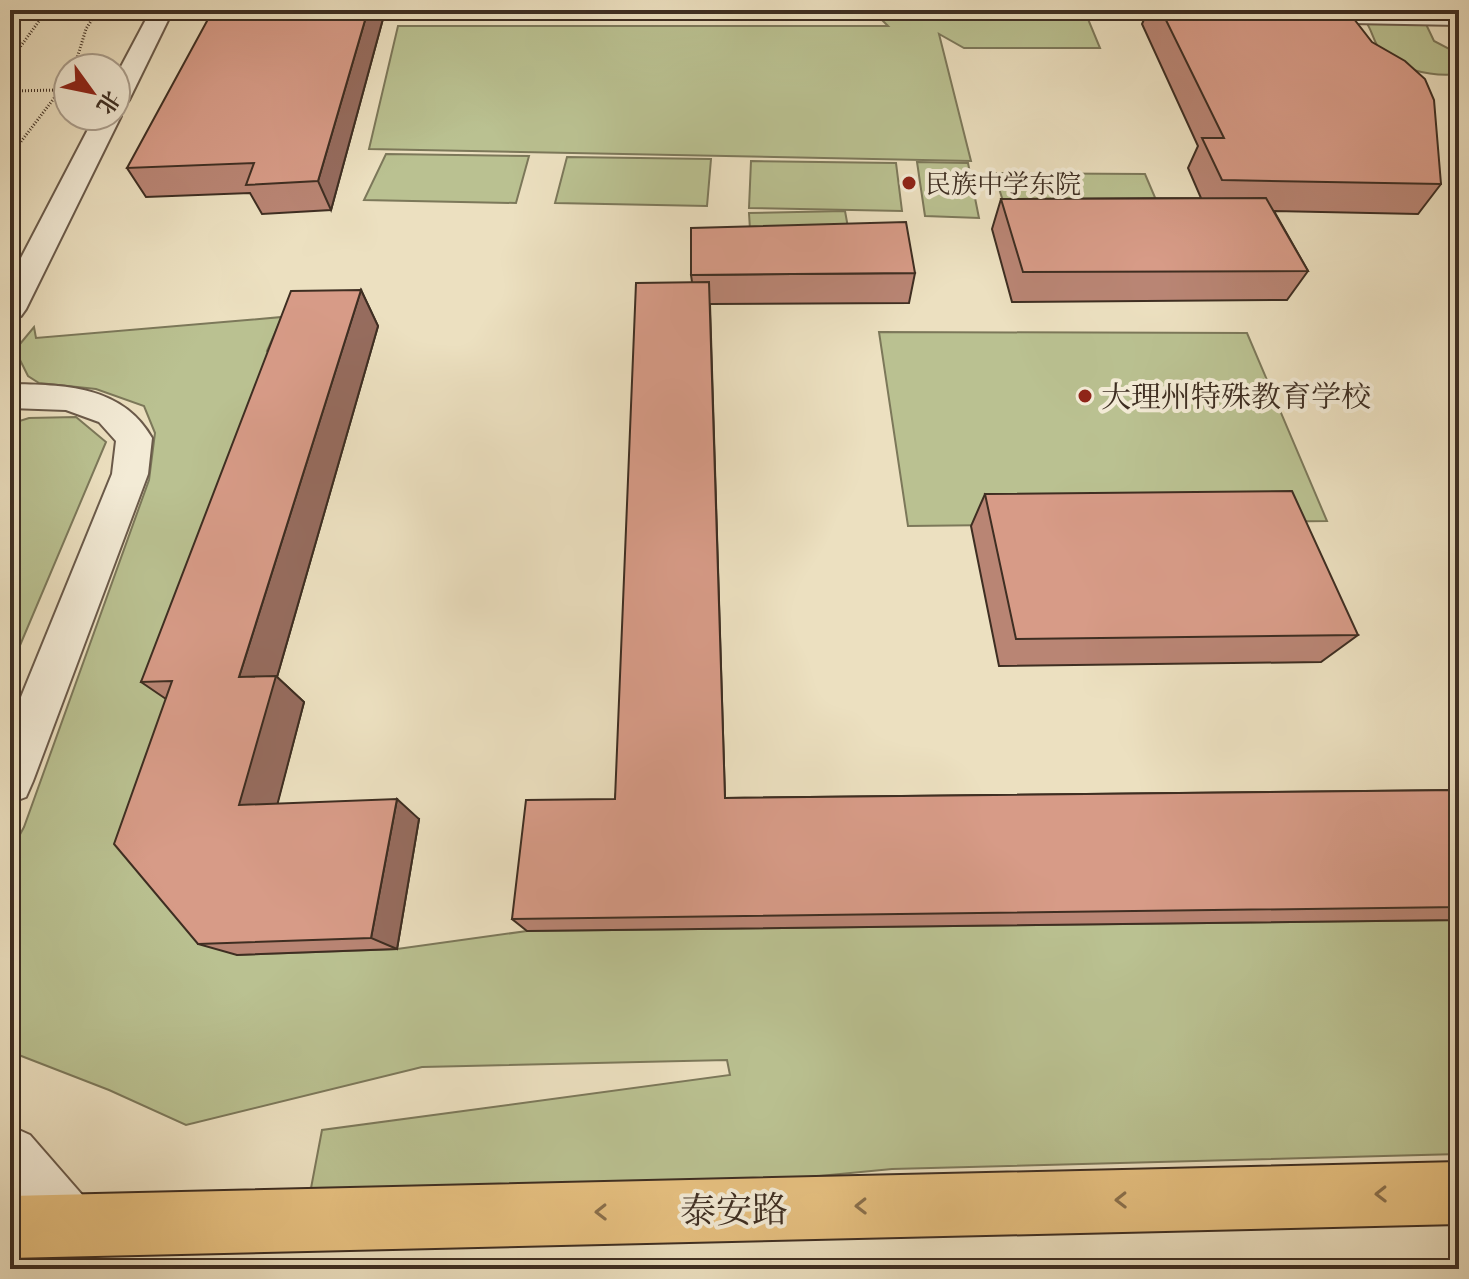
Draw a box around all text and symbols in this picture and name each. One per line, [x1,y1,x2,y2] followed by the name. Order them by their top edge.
[52,52,132,132] north arrow
[89,85,128,121] text: 北
[925,164,1081,203] place label: 民族中学东院
[900,174,918,192] marker: 民族中学东院
[1101,374,1371,418] place label: 大理州特殊教育学校
[1076,387,1094,405] marker: 大理州特殊教育学校
[680,1182,788,1236] street label: 泰安路
[1374,1186,1387,1203] one-way arrow
[1114,1192,1127,1209] one-way arrow
[854,1198,867,1215] one-way arrow
[594,1204,607,1221] one-way arrow

